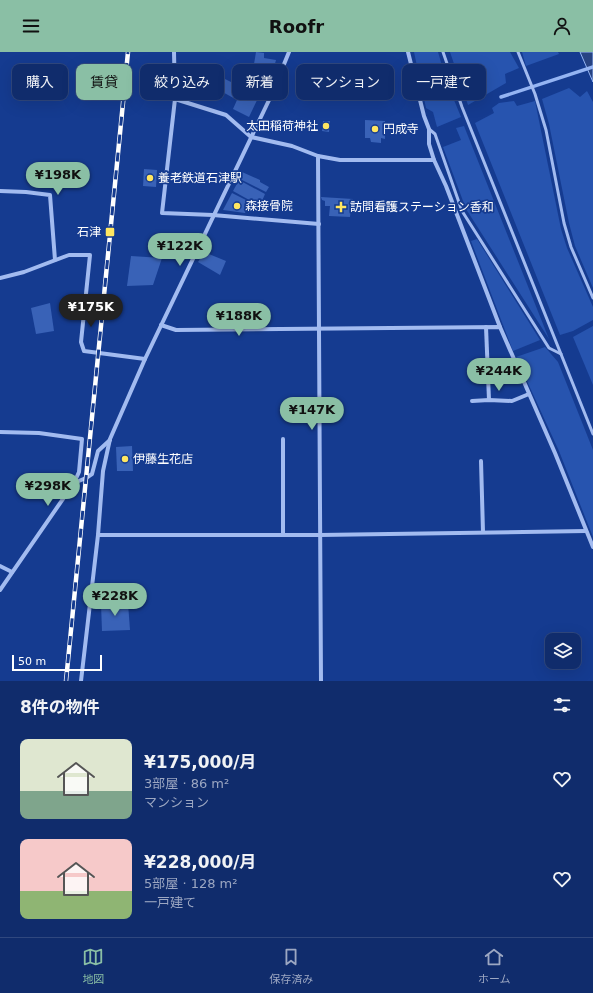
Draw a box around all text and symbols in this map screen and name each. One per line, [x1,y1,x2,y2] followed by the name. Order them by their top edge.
[20,15,42,37] icon: menu
[551,15,573,37] icon: person
[269,16,324,37] text: Roofr
[12,64,68,100] chip: 購入
[76,64,132,100] chip: 賃貸
[140,64,224,100] chip: 絞り込み
[232,64,288,100] chip: 新着
[296,64,394,100] chip: マンション
[402,64,486,100] chip: 一戸建て
[246,119,318,133] place label: 太田稲荷神社
[321,121,331,131] marker: 太田稲荷神社
[383,122,419,136] place label: 円成寺
[370,124,380,134] marker: 円成寺
[30,162,86,196] pin: ¥198K
[35,167,81,182] text: ¥198K
[158,171,242,185] place label: 養老鉄道石津駅
[145,173,155,183] marker: 養老鉄道石津駅
[245,199,293,213] place label: 森接骨院
[350,200,494,214] place label: 訪問看護ステーション香和
[232,201,242,211] marker: 森接骨院
[335,201,347,213] marker: 訪問看護ステーション香和
[77,225,101,239] place label: 石津
[104,226,116,238] marker: 石津
[152,233,208,267] pin: ¥122K
[157,238,203,253] text: ¥122K
[63,294,119,328] pin: ¥175K
[68,299,114,314] text: ¥175K
[211,303,267,337] pin: ¥188K
[216,308,262,323] text: ¥188K
[471,358,527,392] pin: ¥244K
[476,363,522,378] text: ¥244K
[284,397,340,431] pin: ¥147K
[289,402,335,417] text: ¥147K
[133,452,193,466] place label: 伊藤生花店
[120,454,130,464] marker: 伊藤生花店
[20,473,76,507] pin: ¥298K
[25,478,71,493] text: ¥298K
[87,583,143,617] pin: ¥228K
[92,588,138,603] text: ¥228K
[545,633,581,669] map controls
[545,633,581,669] button: layers
[12,653,102,672] scale bar
[18,655,46,668] text: 50 m
[551,694,573,716] icon: filters
[20,697,100,717] text: 8件の物件
[144,752,256,772] text: ¥175,000/月
[52,755,100,803] icon: home
[551,768,573,790] icon: heart
[144,776,229,791] text: 3部屋 · 86 m²
[144,795,209,810] text: マンション
[144,852,256,872] text: ¥228,000/月
[52,855,100,903] icon: home
[551,868,573,890] icon: heart
[144,876,238,891] text: 5部屋 · 128 m²
[144,895,196,910] text: 一戸建て
[82,946,104,986] tab: 地図
[269,946,313,986] tab: 保存済み
[478,946,511,986] tab: ホーム

